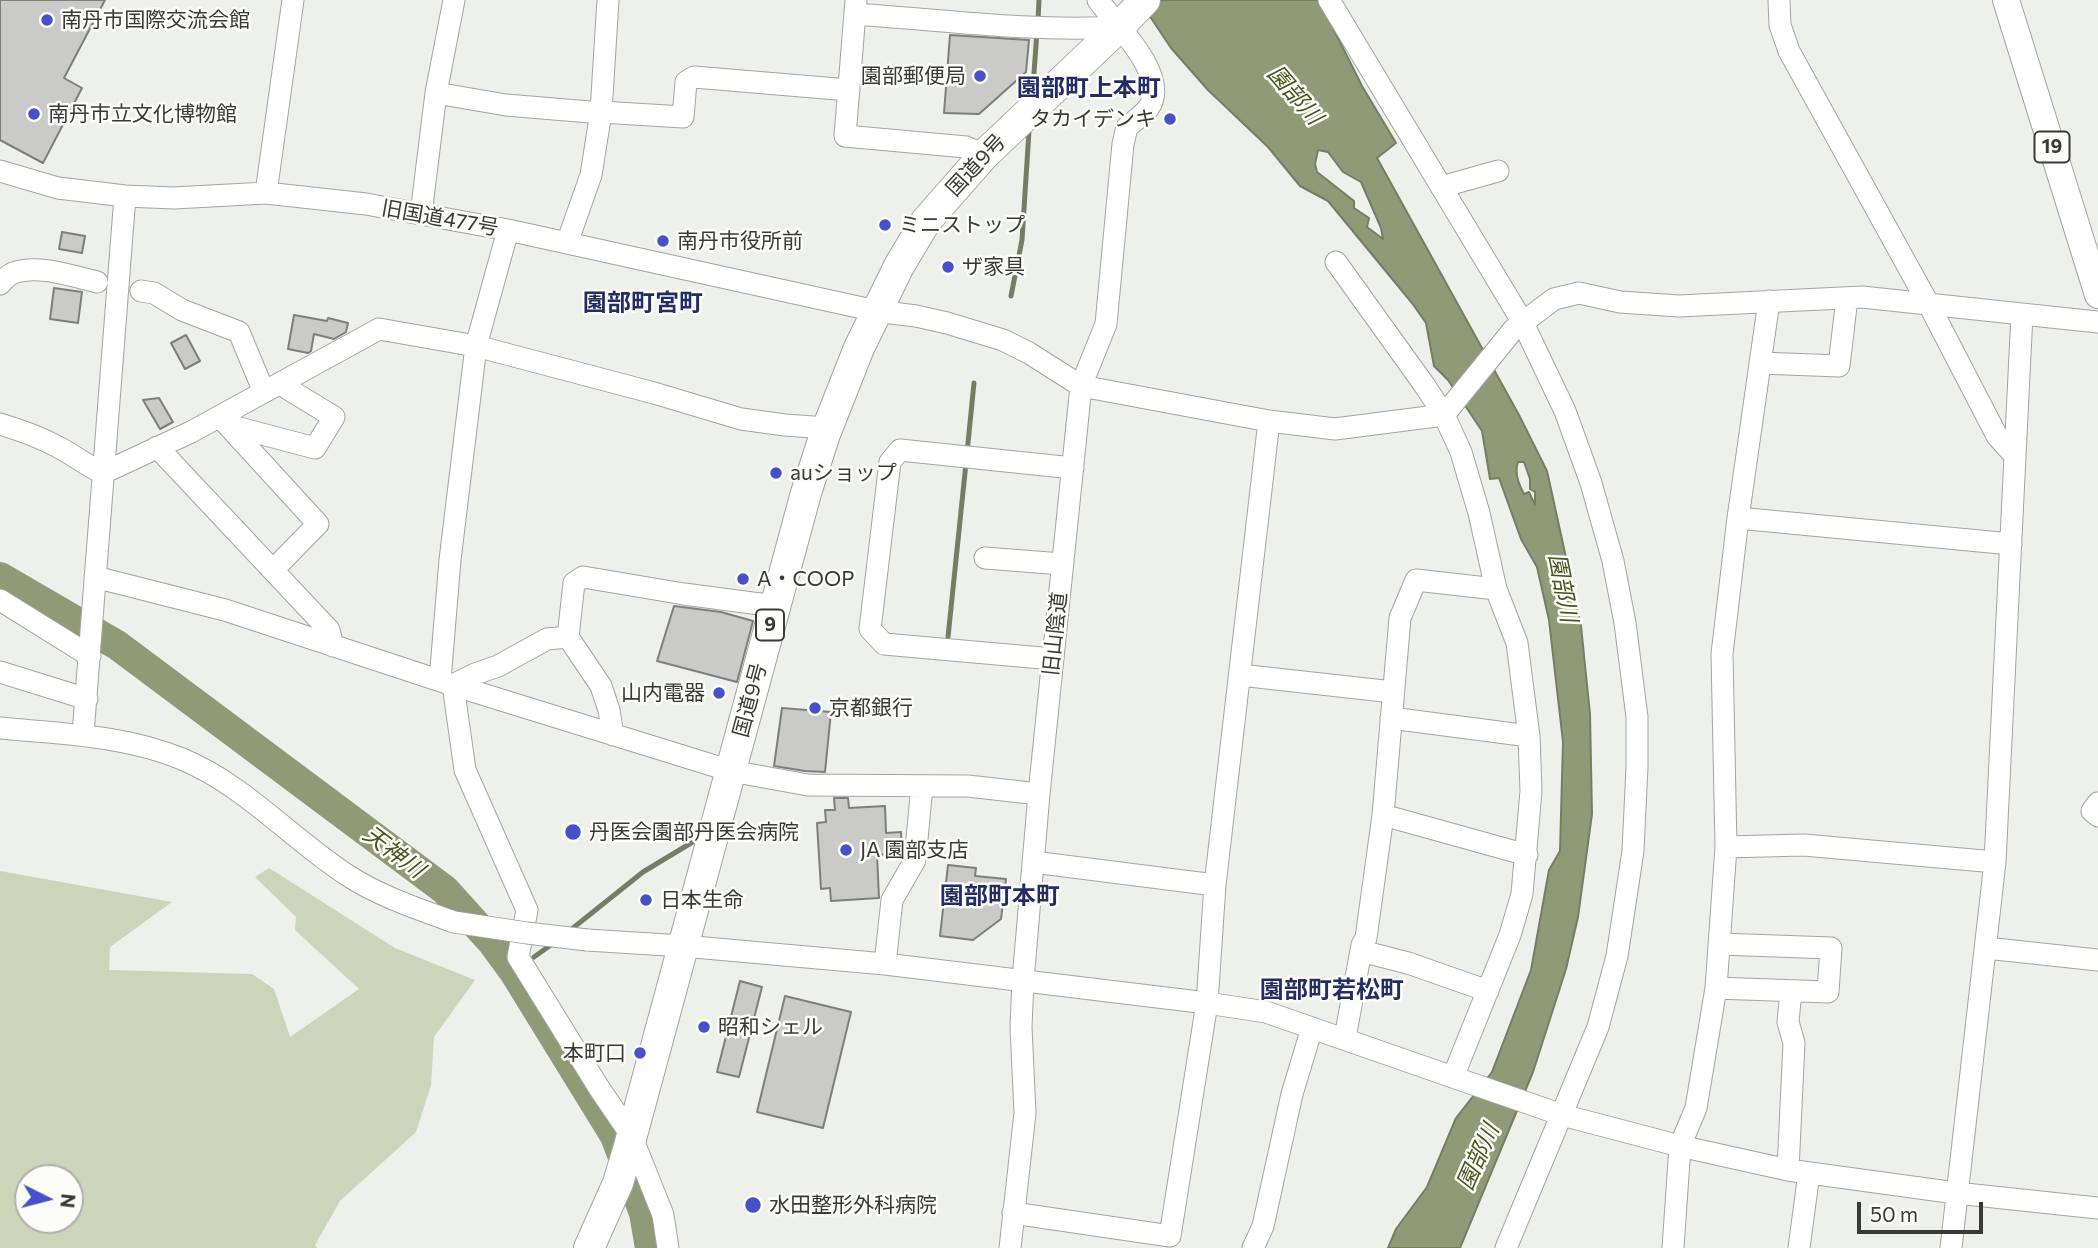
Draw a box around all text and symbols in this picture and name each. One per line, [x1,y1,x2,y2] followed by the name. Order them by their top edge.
[61,7,250,33] place label: 南丹市国際交流会館
[39,12,55,28] marker: 南丹市国際交流会館
[1262,60,1328,130] water label: 園部川
[861,63,966,89] place label: 園部郵便局
[972,68,988,84] marker: 園部郵便局
[1017,74,1161,102] district label: 園部町上本町
[48,101,237,127] place label: 南丹市立文化博物館
[26,106,42,122] marker: 南丹市立文化博物館
[1030,106,1156,132] place label: タカイデンキ
[1162,111,1178,127] marker: タカイデンキ
[941,129,1011,201] street label: 国道9号
[2035,132,2070,162] road number: 19
[380,195,500,241] street label: 旧国道477号
[899,212,1025,238] place label: ミニストップ
[877,217,893,233] marker: ミニストップ
[677,228,803,254] place label: 南丹市役所前
[655,233,671,249] marker: 南丹市役所前
[962,254,1025,280] place label: ザ家具
[940,259,956,275] marker: ザ家具
[583,289,703,317] district label: 園部町宮町
[790,460,897,486] place label: auショップ
[768,465,784,481] marker: auショップ
[1543,552,1583,624] water label: 園部川
[757,566,854,592] place label: A・COOP
[735,571,751,587] marker: A・COOP
[1038,591,1072,677] street label: 旧山陰道
[756,610,784,640] road number: 9
[728,660,772,740] street label: 国道9号
[621,680,705,706] place label: 山内電器
[711,685,727,701] marker: 山内電器
[829,695,913,721] place label: 京都銀行
[807,700,823,716] marker: 京都銀行
[589,819,799,845] place label: 丹医会園部丹医会病院
[358,820,430,884] water label: 天神川
[563,822,583,842] marker: 丹医会園部丹医会病院
[860,837,969,863] place label: JA 園部支店
[838,842,854,858] marker: JA 園部支店
[940,882,1060,910] district label: 園部町本町
[660,887,744,913] place label: 日本生命
[638,892,654,908] marker: 日本生命
[1260,976,1404,1004] district label: 園部町若松町
[718,1014,823,1040] place label: 昭和シェル
[696,1019,712,1035] marker: 昭和シェル
[563,1040,626,1066] place label: 本町口
[632,1045,648,1061] marker: 本町口
[1451,1120,1505,1194] water label: 園部川
[14,1164,84,1234] north arrow
[1860,1188,1986,1232] scale bar
[769,1192,937,1218] place label: 水田整形外科病院
[56,1193,81,1209] text: N
[743,1195,763,1215] marker: 水田整形外科病院
[1870,1201,1918,1226] text: 50 m

